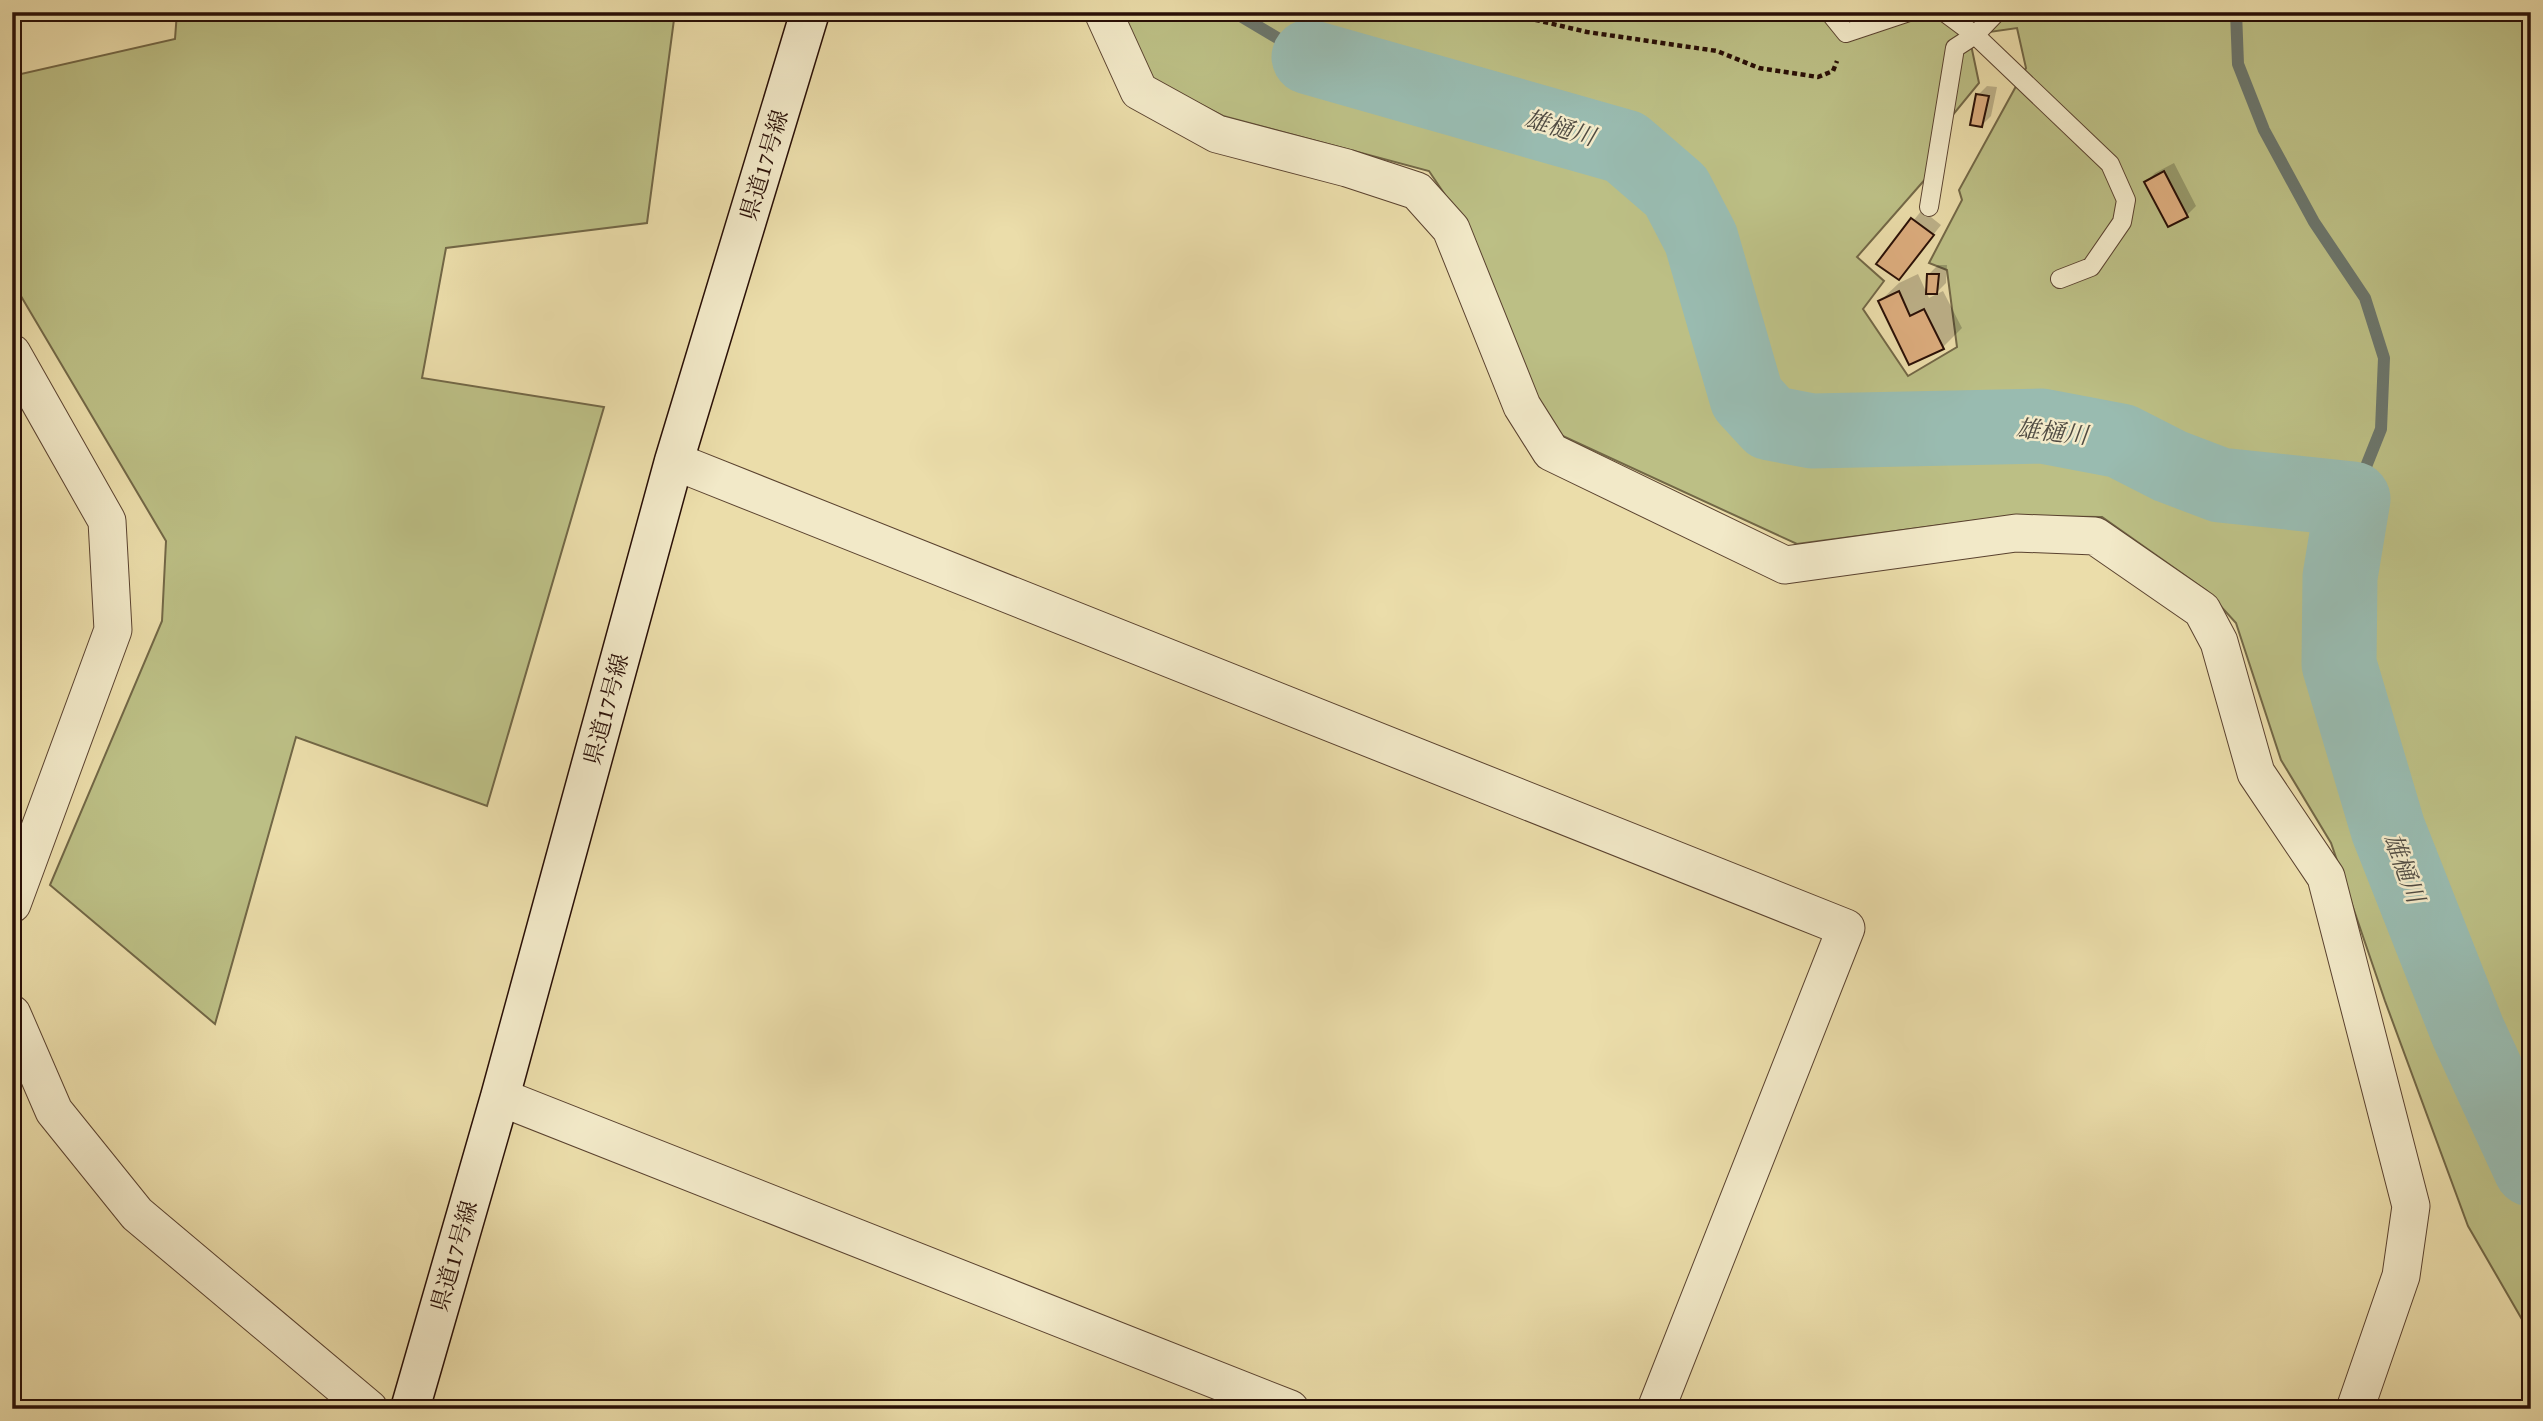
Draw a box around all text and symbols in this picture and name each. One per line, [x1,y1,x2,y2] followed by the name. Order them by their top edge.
[1521,101,1602,155] water label: 雄樋川
[731,105,796,224] street label: 県道17号線
[2014,410,2093,453] water label: 雄樋川
[575,649,636,768] street label: 県道17号線
[2375,828,2435,911] water label: 雄樋川
[422,1196,485,1315] street label: 県道17号線

